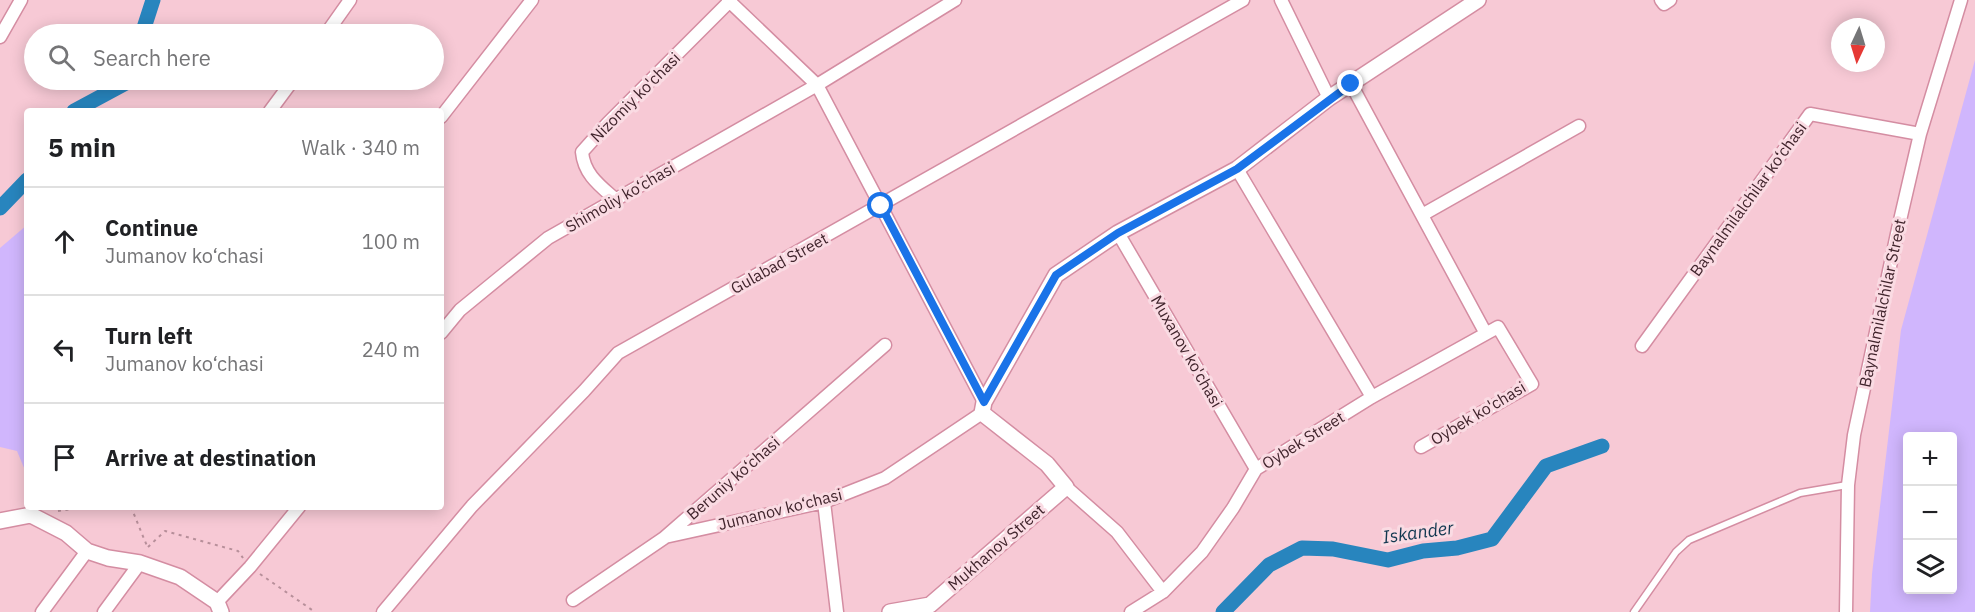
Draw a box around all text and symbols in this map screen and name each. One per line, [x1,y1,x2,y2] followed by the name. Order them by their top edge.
[1831,18,1885,72] north arrow
[24,24,444,90] search box
[45,41,78,74] icon: search
[93,43,211,72] text: Search here
[586,48,684,146] street label: Nizomiy ko'chasi
[1337,70,1363,96] route end
[1685,118,1811,280] street label: Baynalmilalchilar ko‘chasi
[48,130,116,164] text: 5 min
[302,134,420,161] text: Walk · 340 m
[562,158,678,236] street label: Shimoliy ko‘chasi
[867,192,893,218] route start
[105,213,198,242] text: Continue
[1854,217,1910,389] street label: Baynalmilalchilar Street
[48,225,81,258] icon: ahead
[362,228,420,255] text: 100 m
[727,228,831,298] street label: Gulabad Street
[105,242,264,269] text: Jumanov ko‘chasi
[1147,291,1227,411] street label: Muxanov ko'chasi
[105,321,193,350] text: Turn left
[48,333,81,366] icon: left
[362,336,420,363] text: 240 m
[105,350,264,377] text: Jumanov ko‘chasi
[1427,377,1529,449] street label: Oybek ko'chasi
[1258,407,1348,473] street label: Oybek Street
[682,432,784,524] street label: Beruniy ko‘chasi
[1903,432,1957,594] map controls
[1903,432,1957,486] button: +
[48,441,81,474] icon: arrive
[105,443,316,472] text: Arrive at destination
[716,484,844,534] street label: Jumanov ko‘chasi
[1903,486,1957,540] button: −
[944,500,1048,594] street label: Mukhanov Street
[1381,516,1455,548] water label: Iskander
[1903,540,1957,594] button: layers

